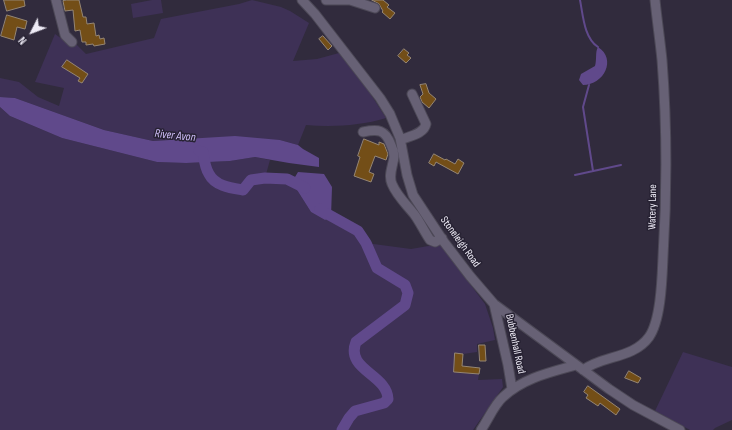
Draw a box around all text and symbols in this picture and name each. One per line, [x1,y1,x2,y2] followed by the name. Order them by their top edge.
[12,12,52,52] north arrow
[16,34,30,47] text: N
[154,127,196,145] water label: River Avon
[646,184,660,230] street label: Watery Lane
[437,214,483,270] street label: Stoneleigh Road
[502,313,528,375] street label: Bubbenhall Road

